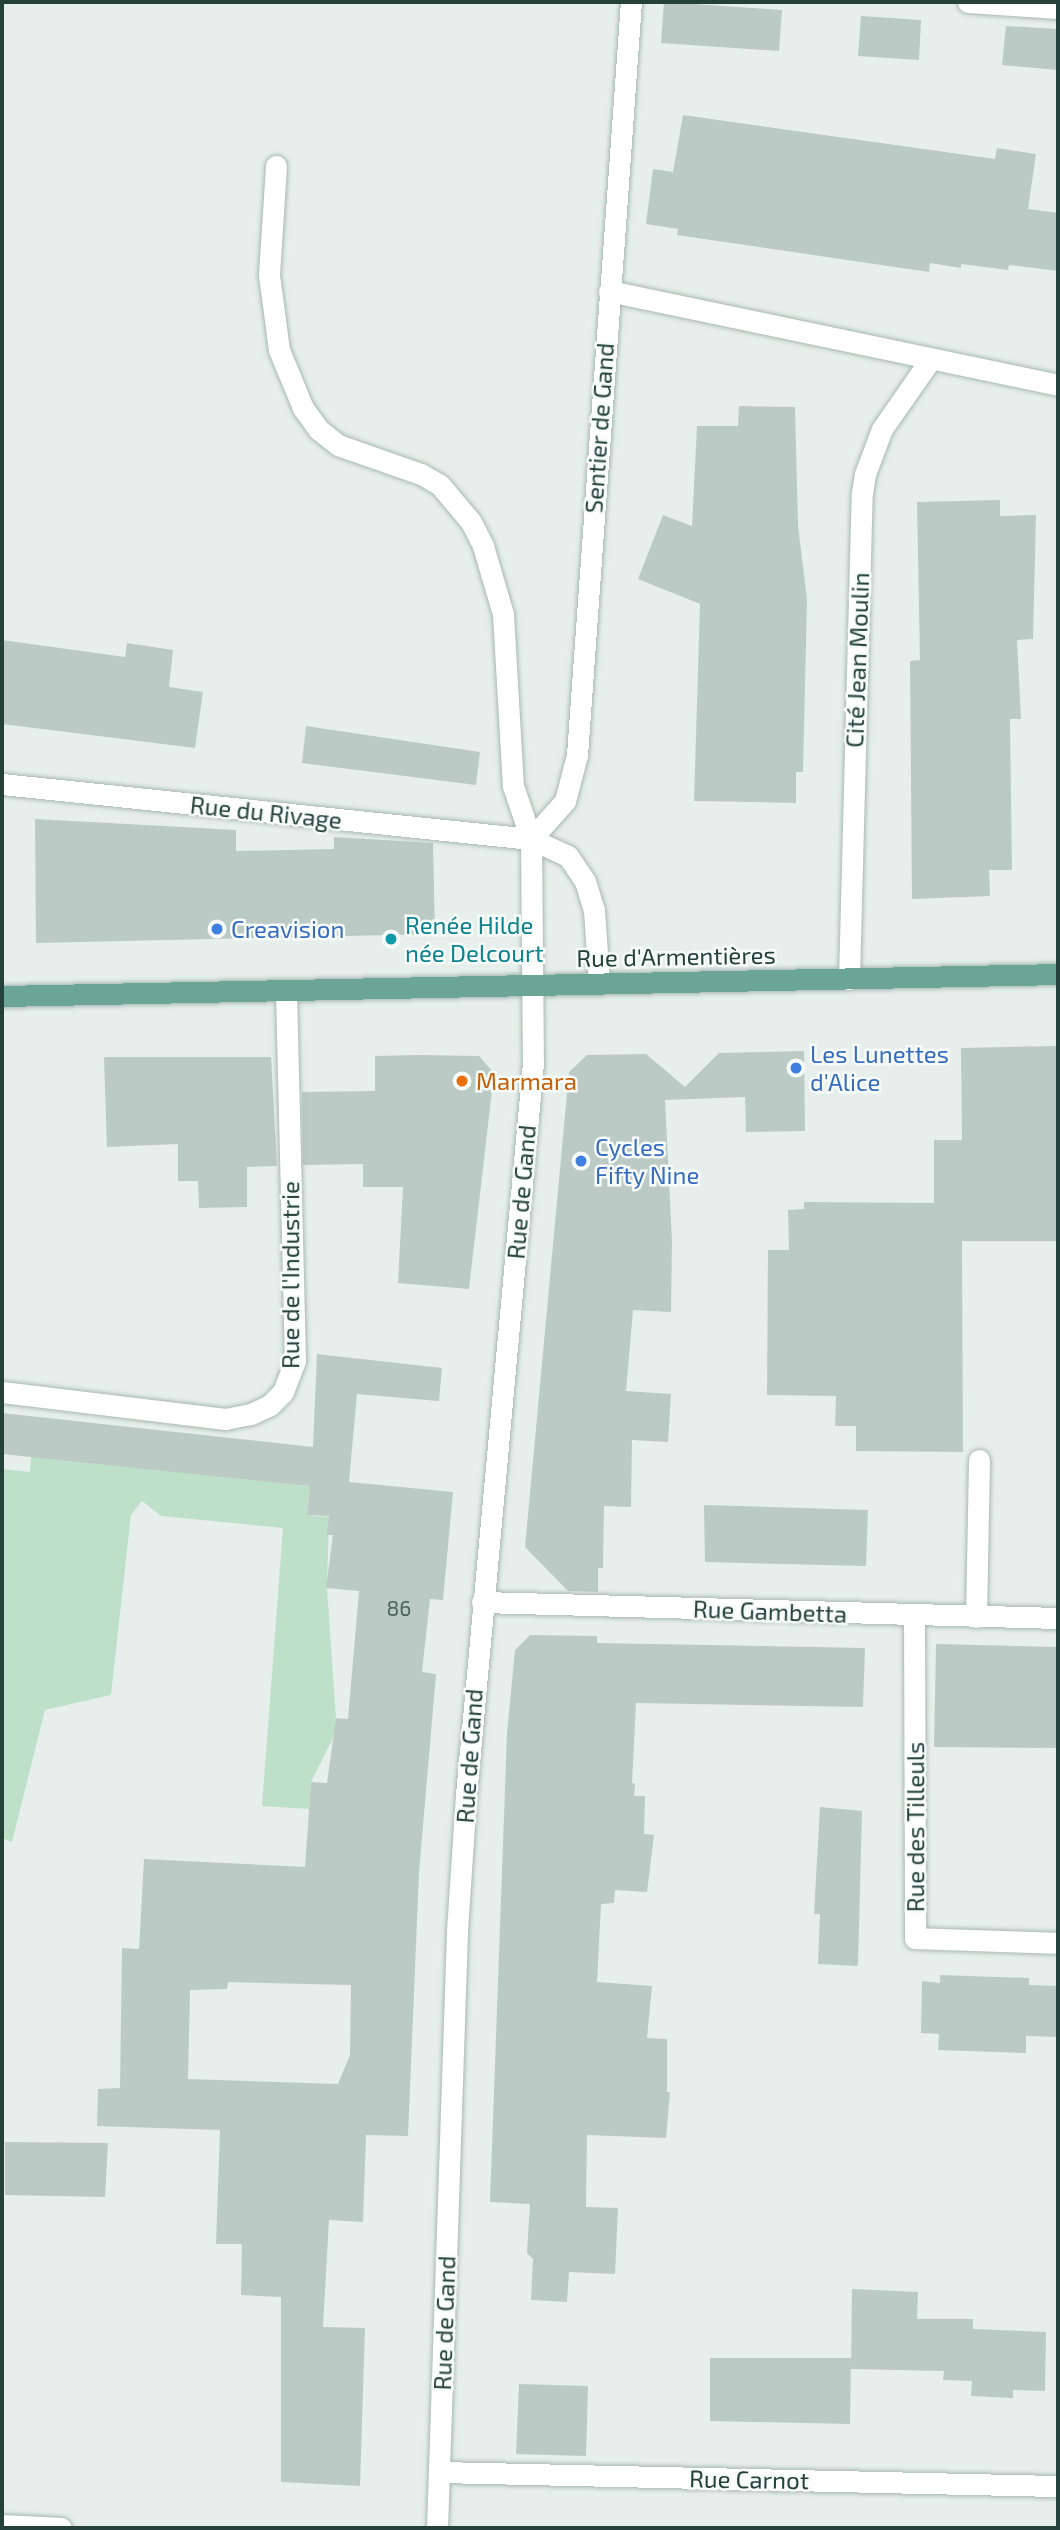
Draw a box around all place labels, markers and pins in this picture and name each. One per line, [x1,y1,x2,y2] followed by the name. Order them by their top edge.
[405,911,544,967] place label: Renée Hilde née Delcourt
[231,915,344,943] place label: Creavision
[209,921,225,937] marker: Creavision
[383,931,399,947] marker: Renée Hilde née Delcourt
[810,1040,949,1096] place label: Les Lunettes d'Alice
[788,1060,804,1076] marker: Les Lunettes d'Alice
[476,1067,577,1095] place label: Marmara
[454,1073,470,1089] marker: Marmara
[595,1133,700,1189] place label: Cycles Fifty Nine
[573,1153,589,1169] marker: Cycles Fifty Nine

